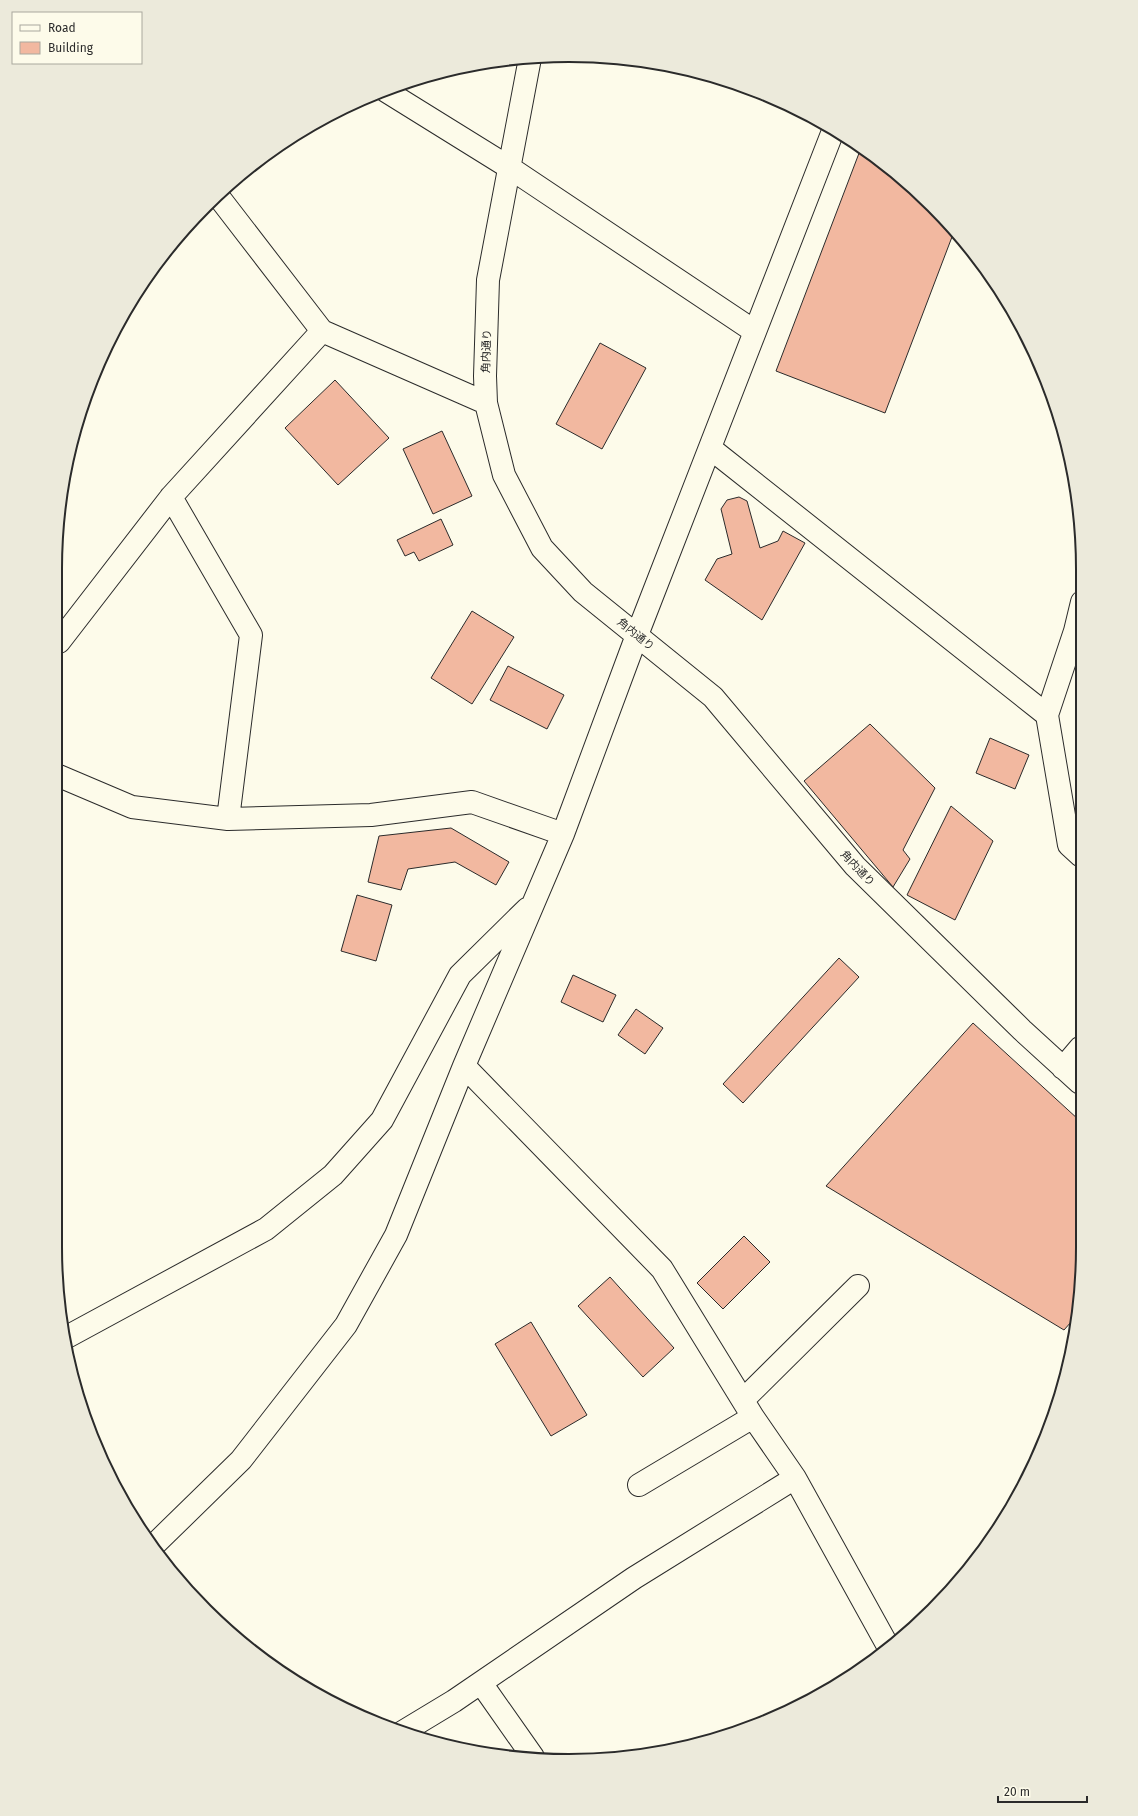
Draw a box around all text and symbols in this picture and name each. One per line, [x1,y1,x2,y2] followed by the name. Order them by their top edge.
[12,12,142,64] legend
[48,21,76,35] text: Road
[48,41,94,55] text: Building
[479,329,494,373] street label: 角内通り
[614,615,657,653] street label: 角内通り
[838,848,877,889] street label: 角内通り
[998,1778,1087,1804] scale bar
[1004,1785,1030,1799] text: 20 m

